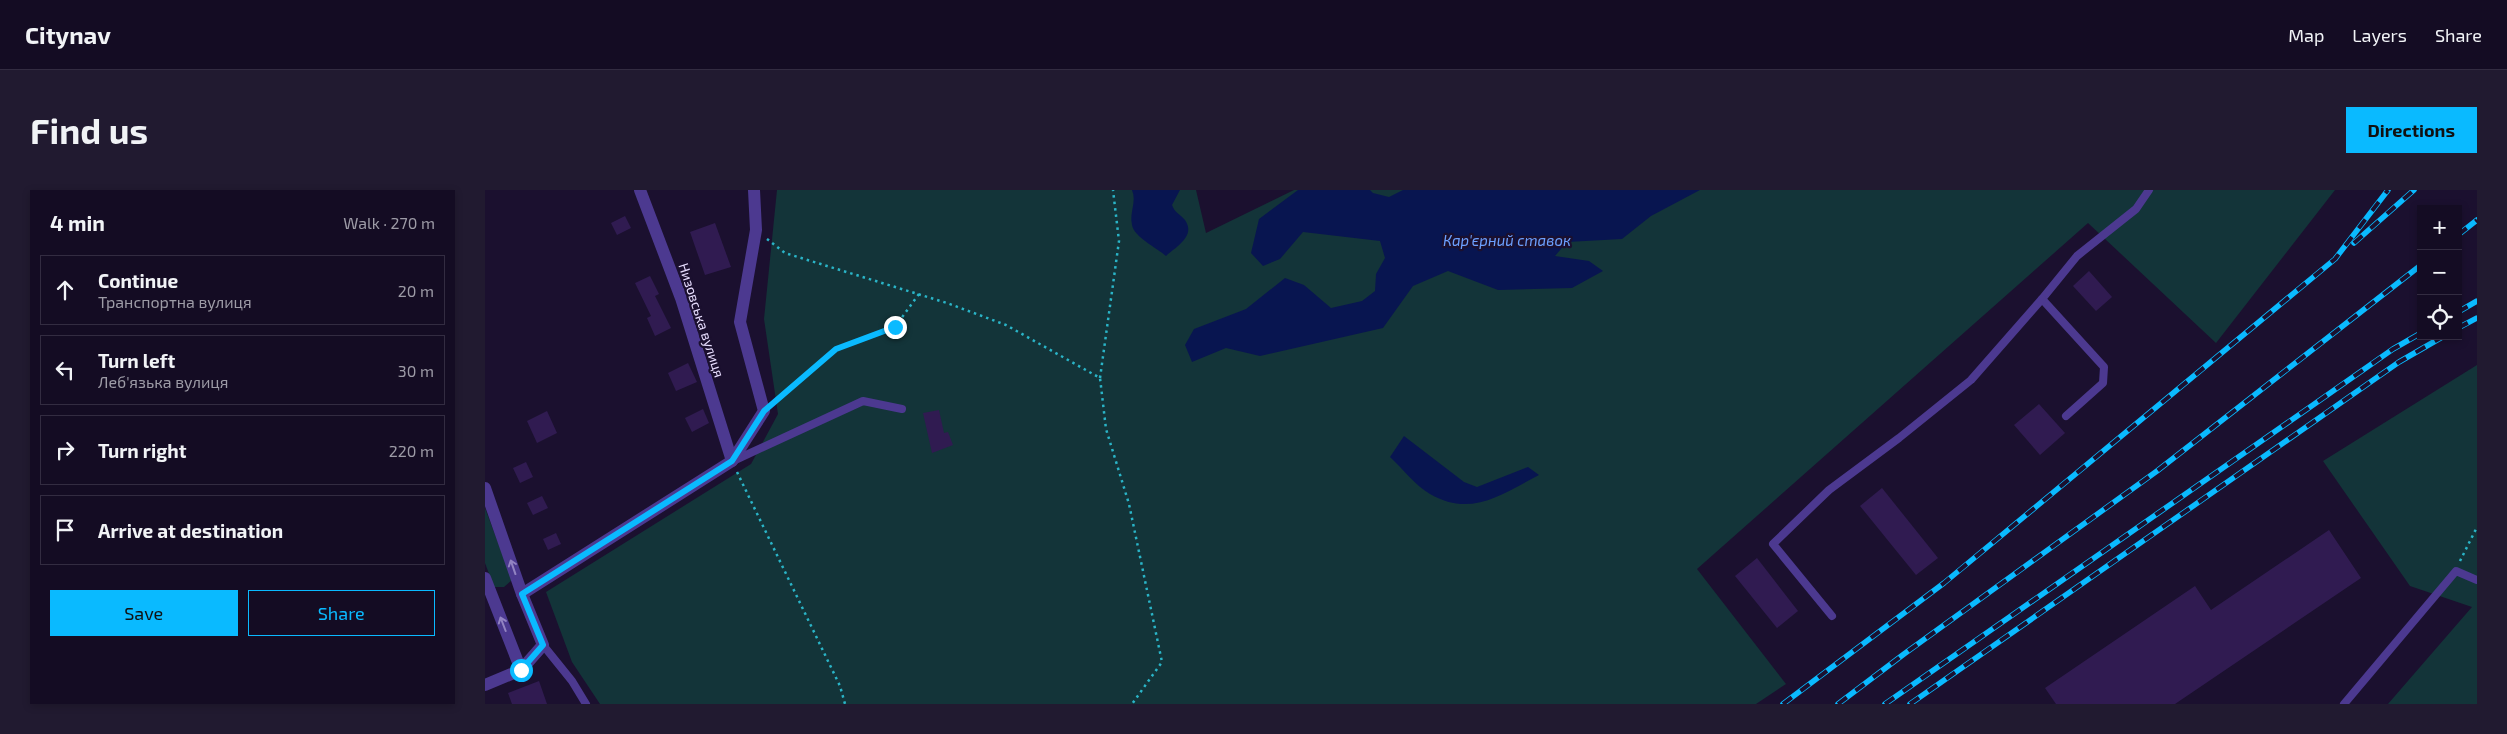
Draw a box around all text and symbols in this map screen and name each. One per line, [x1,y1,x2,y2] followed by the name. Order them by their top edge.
[25,20,111,49] text: Citynav
[2288,24,2324,46] text: Map
[2352,24,2407,46] text: Layers
[2435,24,2482,46] text: Share
[2346,107,2477,153] button: Directions
[30,109,148,151] text: Find us
[2417,205,2462,340] map controls
[2417,205,2462,250] button: +
[50,210,105,235] text: 4 min
[343,213,435,232] text: Walk · 270 m
[1443,231,1571,249] water label: Кар'єрний ставок
[2417,250,2462,295] button: −
[675,261,729,379] street label: Низовська вулиця
[98,269,178,292] text: Continue
[51,276,79,304] icon: ahead
[398,281,434,300] text: 20 m
[98,292,252,311] text: Транспортна вулиця
[2417,295,2462,340] button: locate
[884,316,907,339] route end
[98,349,175,372] text: Turn left
[51,356,79,384] icon: left
[398,361,434,380] text: 30 m
[98,372,228,391] text: Леб'язька вулиця
[51,436,79,464] icon: right
[98,439,186,462] text: Turn right
[389,441,434,460] text: 220 m
[51,516,79,544] icon: arrive
[98,519,283,542] text: Arrive at destination
[508,560,517,575] one-way arrow
[50,590,238,636] button: Save
[248,590,435,636] button: Share
[498,617,507,632] one-way arrow
[510,659,533,682] route start

